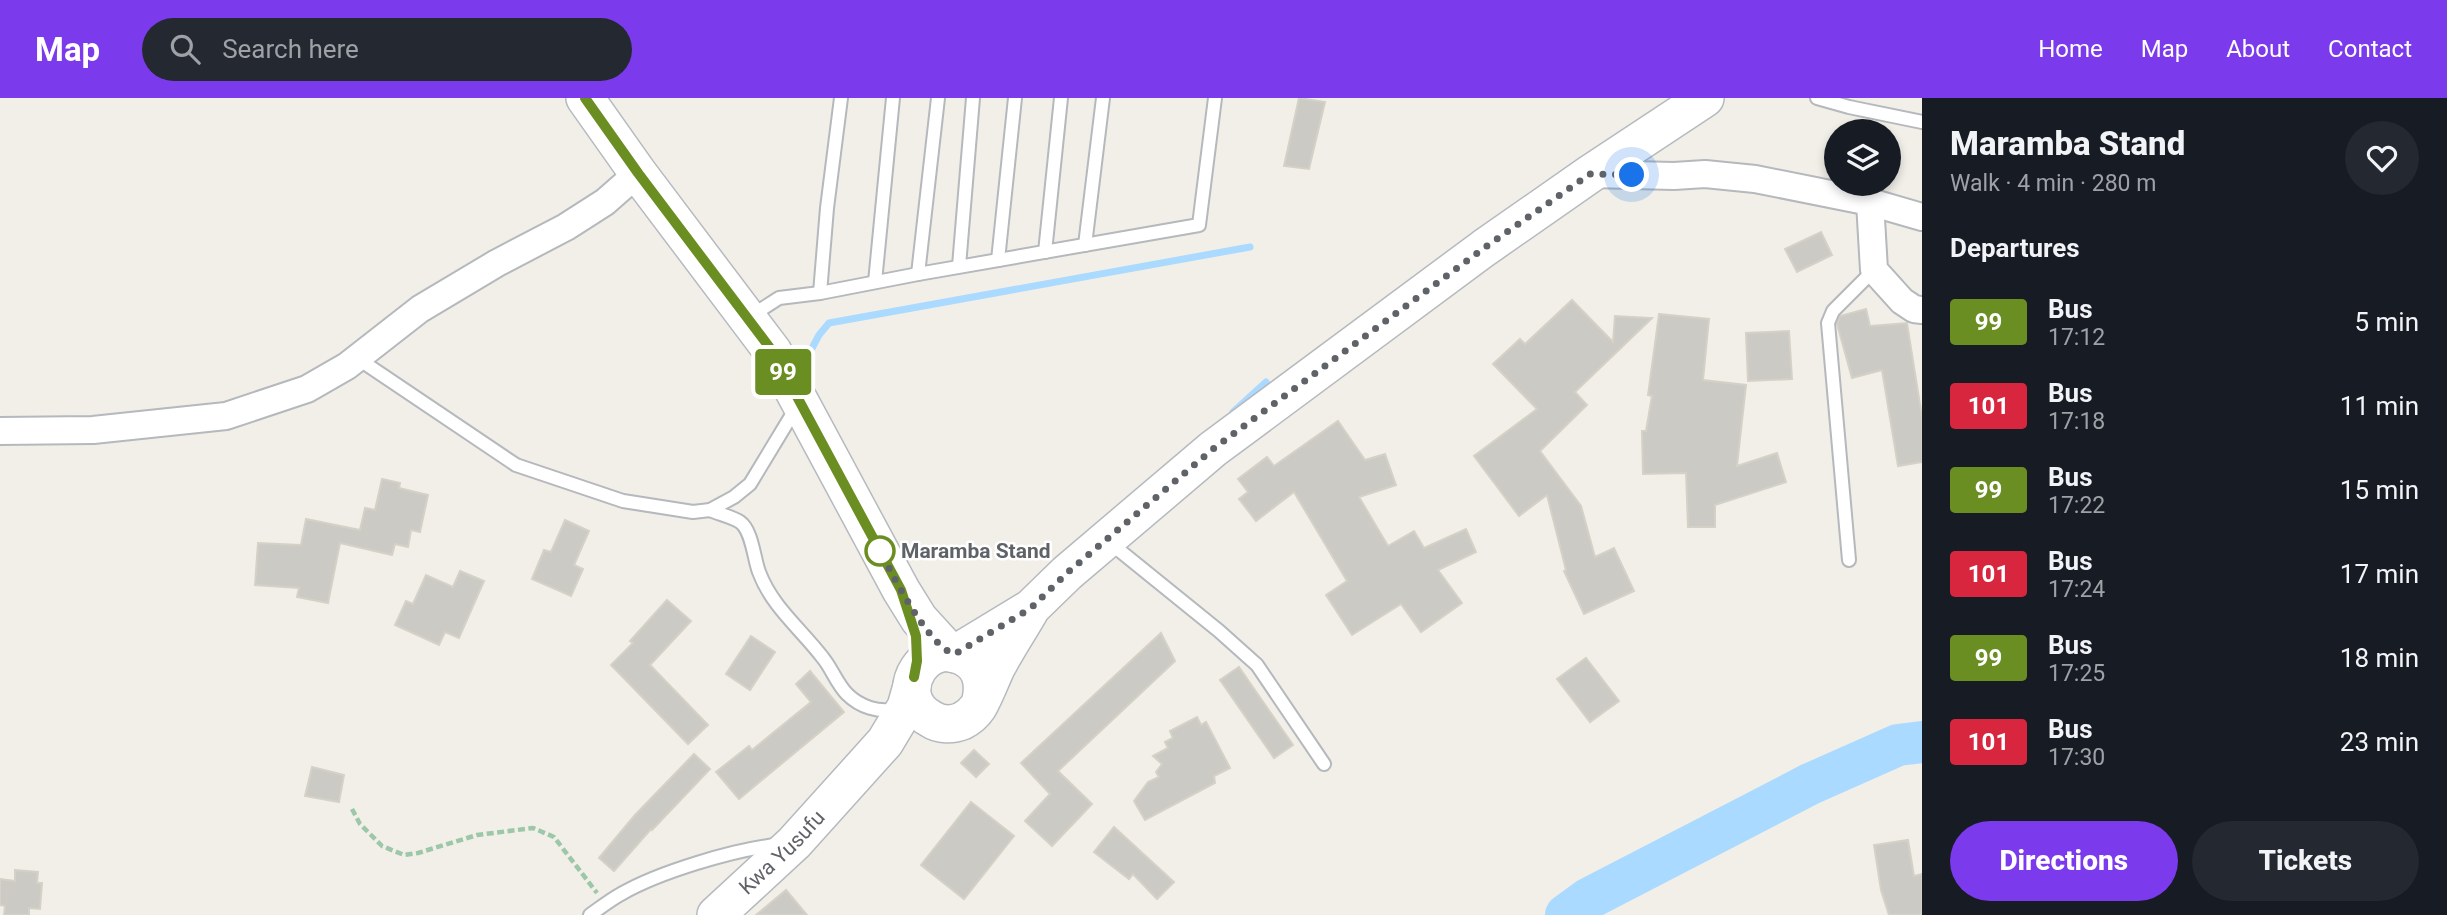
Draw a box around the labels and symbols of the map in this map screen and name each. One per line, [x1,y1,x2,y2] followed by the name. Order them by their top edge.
[1614,157,1649,192] your location
[752,349,814,395] line badge: 99
[865,536,895,566] marker: Maramba Stand
[901,539,1051,563] place label: Maramba Stand
[734,805,830,899] street label: Kwa Yusufu

